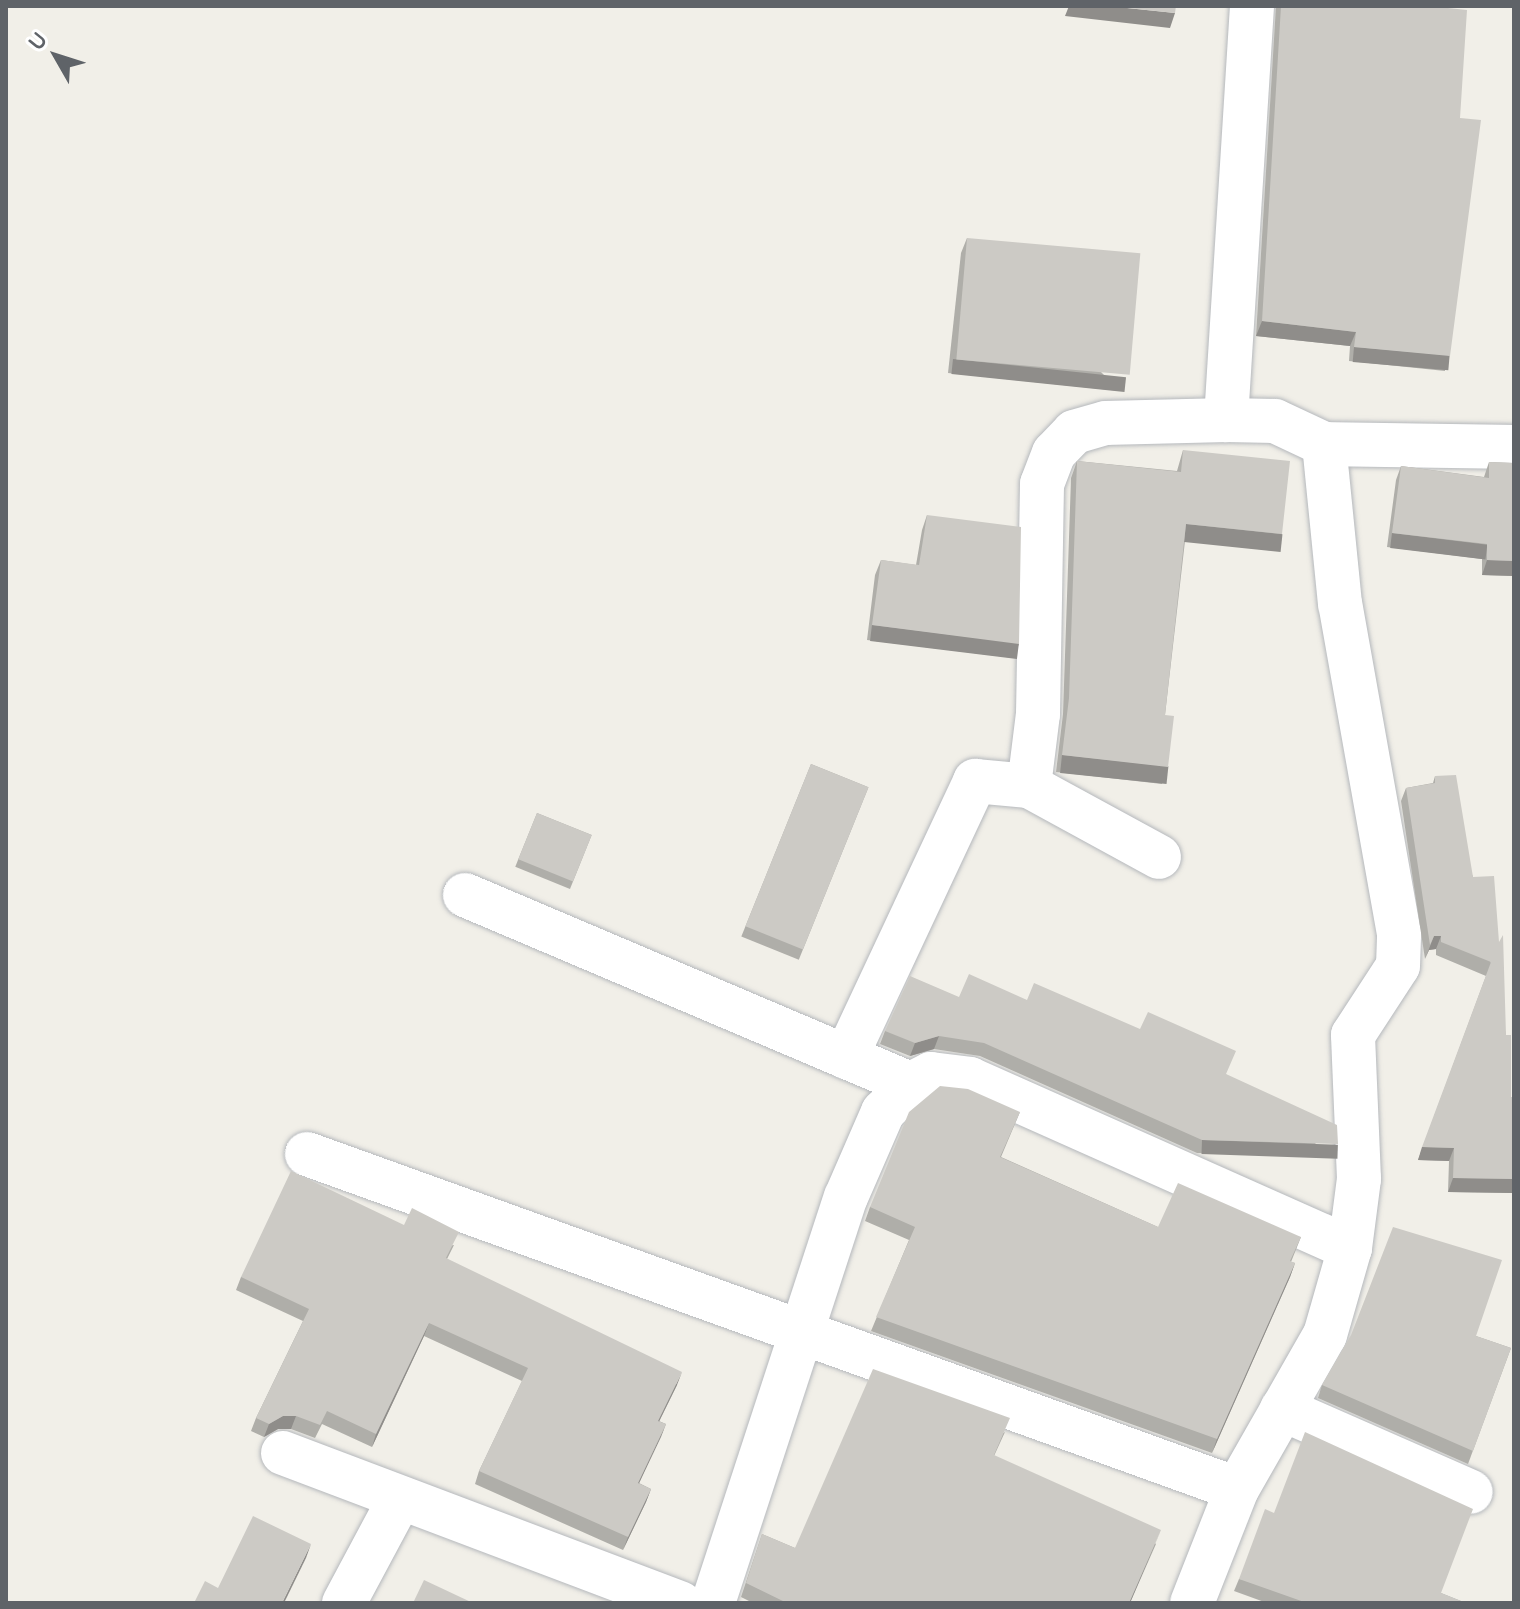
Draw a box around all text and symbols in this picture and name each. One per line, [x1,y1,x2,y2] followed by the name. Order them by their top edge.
[16,16,96,96] north arrow
[22,26,53,56] text: U

